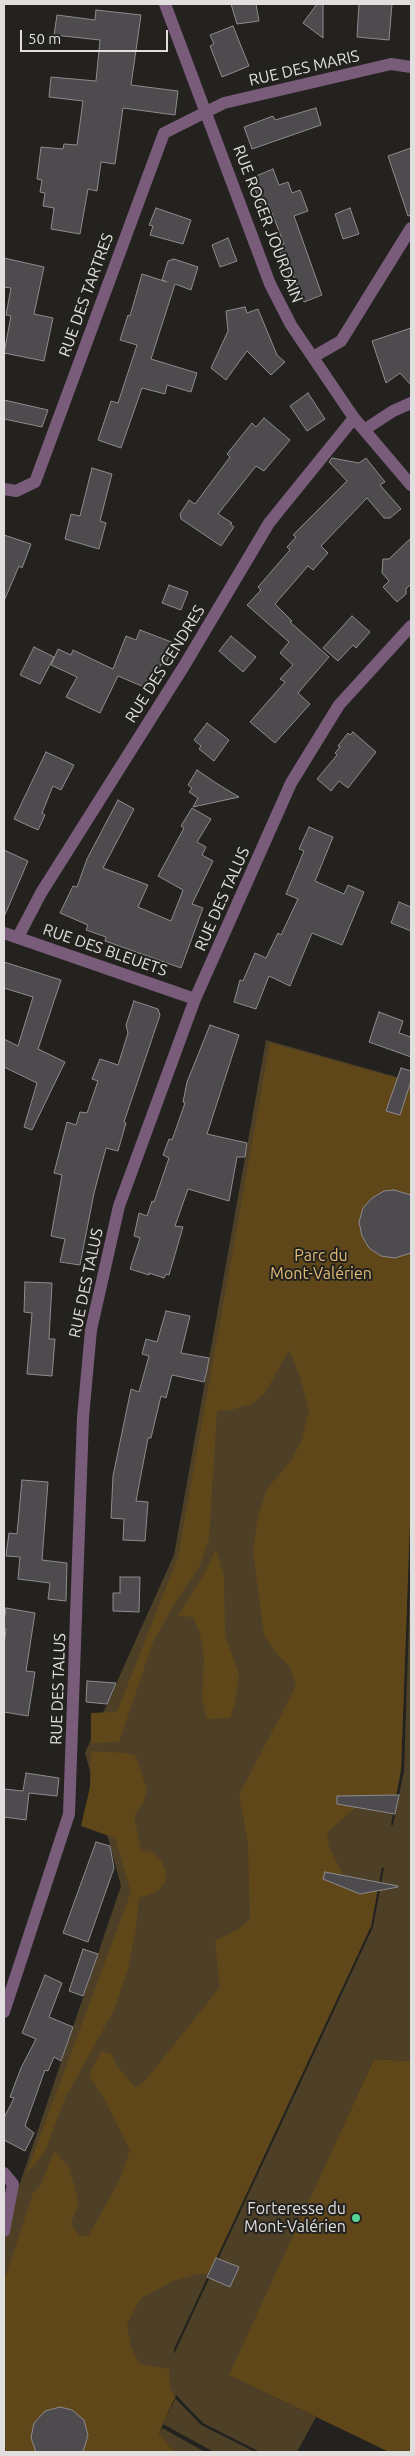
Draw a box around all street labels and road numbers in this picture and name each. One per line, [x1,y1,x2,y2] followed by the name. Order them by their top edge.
[247,46,361,90] street label: RUE DES MARIS
[229,142,307,306] street label: RUE ROGER JOURDAIN
[55,230,117,360] street label: RUE DES TARTRES
[121,602,209,726] street label: RUE DES CENDRES
[191,844,253,954] street label: RUE DES TALUS
[40,920,170,980] street label: RUE DES BLEUETS
[65,1226,107,1340] street label: RUE DES TALUS
[46,1633,70,1745] street label: RUE DES TALUS

